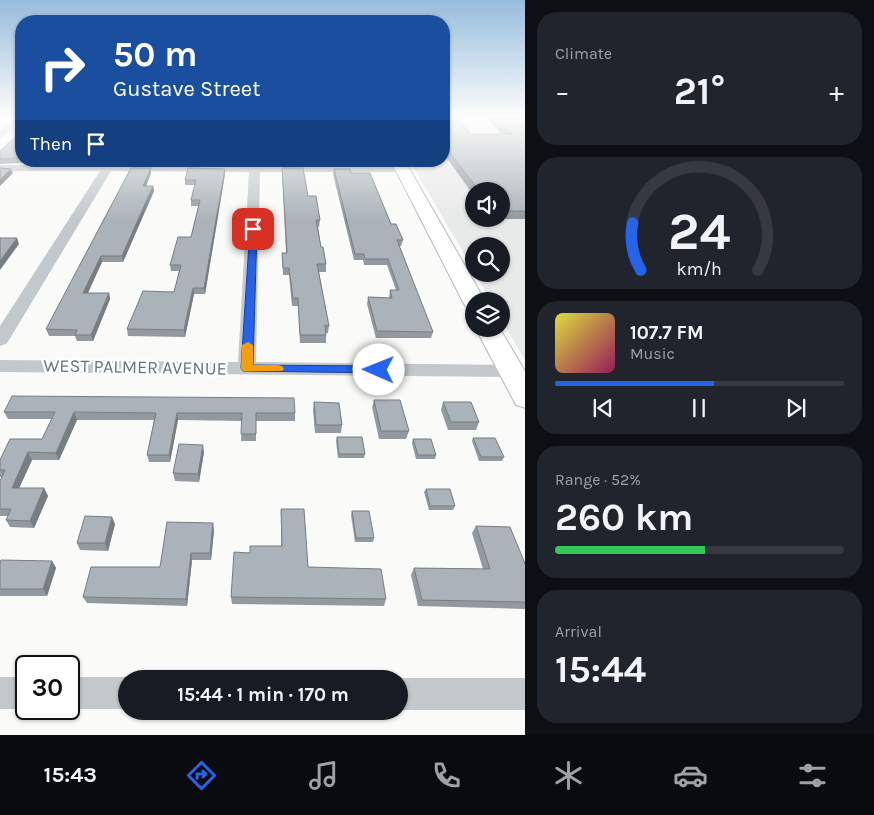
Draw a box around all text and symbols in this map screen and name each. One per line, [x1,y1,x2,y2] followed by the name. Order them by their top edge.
[113,34,198,75] text: 50 m
[30,35,95,100] icon: right
[555,44,612,63] text: Climate
[674,69,725,114] text: 21°
[555,75,570,108] text: −
[829,75,844,108] text: +
[113,76,260,102] text: Gustave Street
[82,130,110,158] icon: arrive
[30,133,72,155] text: Then
[465,182,510,337] map controls
[465,182,510,227] button: sound
[668,201,731,262] text: 24
[232,208,274,250] pin
[239,215,267,243] icon: arrive
[465,237,510,282] button: search
[677,259,722,280] text: km/h
[465,292,510,337] button: layers
[630,322,704,344] text: 107.7 FM
[352,343,404,395] position arrow
[630,344,675,363] text: Music
[43,354,227,380] street label: WEST PALMER AVENUE
[589,394,617,422] icon: previous
[685,394,713,422] icon: pause
[782,394,810,422] icon: next
[555,470,641,489] text: Range · 52%
[555,495,693,540] text: 260 km
[555,622,602,641] text: Arrival
[555,647,646,692] text: 15:44
[15,655,80,720] speed limit sign: 30
[177,684,349,706] text: 15:44 · 1 min · 170 m
[184,758,219,793] icon: directions
[306,758,341,793] icon: music
[429,758,464,793] icon: phone
[551,758,586,793] icon: climate
[673,758,708,793] icon: car
[795,758,830,793] icon: filters
[44,762,97,788] text: 15:43

